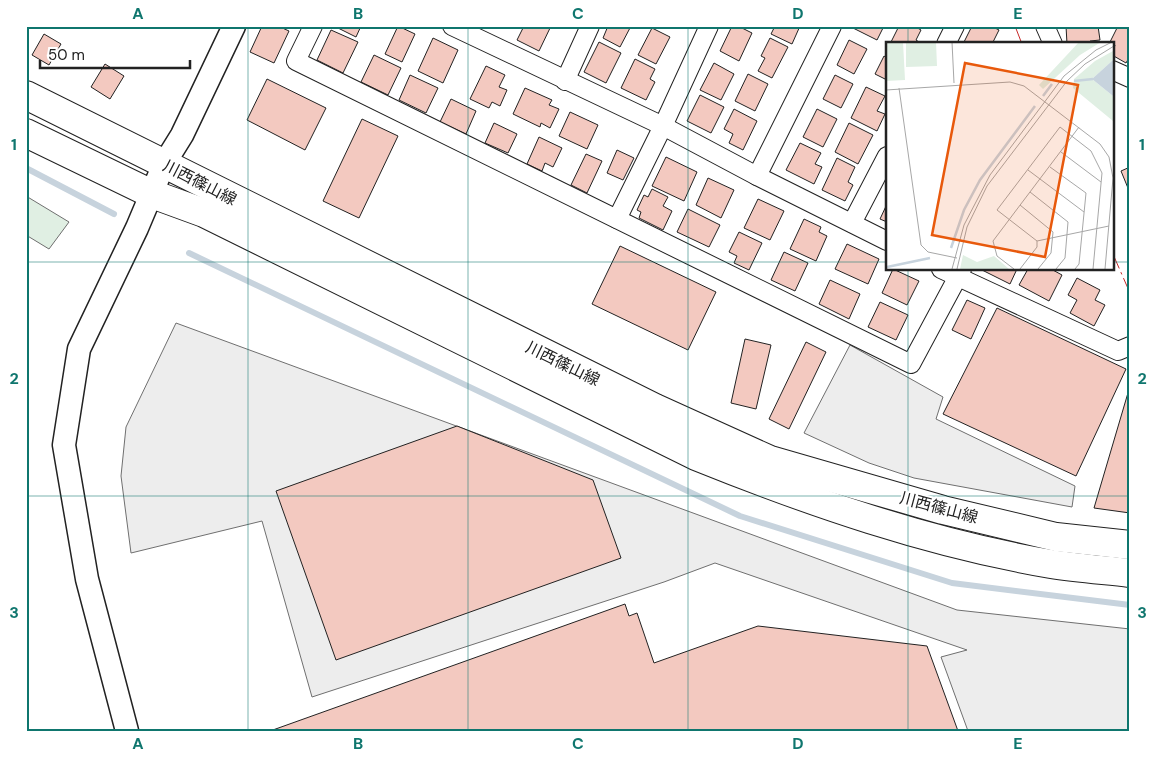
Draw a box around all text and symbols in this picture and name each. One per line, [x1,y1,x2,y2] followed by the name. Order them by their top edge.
[132,3,144,24] text: A
[353,3,363,24] text: B
[572,3,584,24] text: C
[792,3,804,24] text: D
[1013,3,1023,24] text: E
[40,38,190,70] scale bar
[886,42,1114,270] inset map
[48,45,85,65] text: 50 m
[11,134,17,155] text: 1
[1139,134,1145,155] text: 1
[159,155,240,210] street label: 川西篠山線
[522,336,603,390] street label: 川西篠山線
[9,368,19,389] text: 2
[1137,368,1147,389] text: 2
[898,487,980,528] street label: 川西篠山線
[9,602,19,623] text: 3
[1137,602,1147,623] text: 3
[132,733,144,754] text: A
[353,733,363,754] text: B
[572,733,584,754] text: C
[792,733,804,754] text: D
[1013,733,1023,754] text: E

